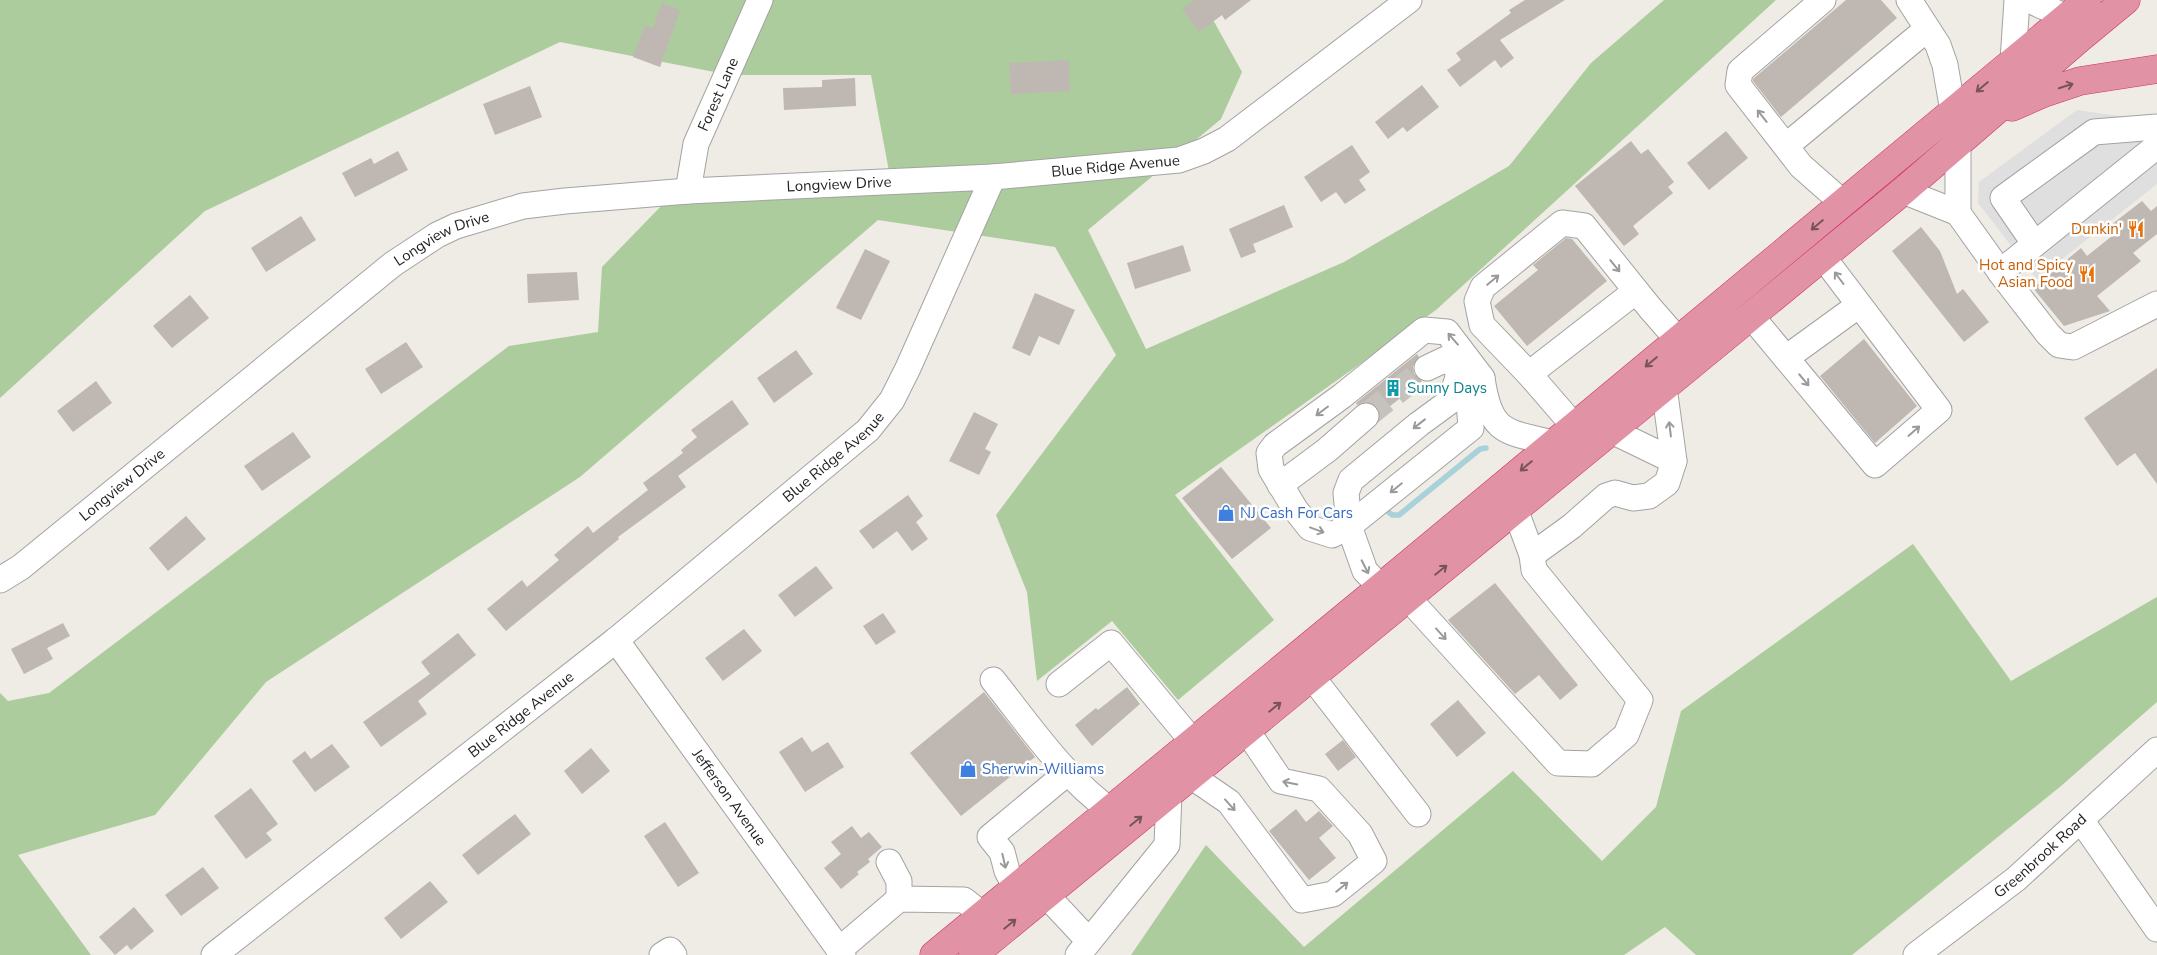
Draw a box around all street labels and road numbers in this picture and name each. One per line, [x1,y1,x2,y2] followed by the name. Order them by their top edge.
[693,54,743,134] street label: Forest Lane
[1050,150,1181,182] street label: Blue Ridge Avenue
[786,172,892,196] street label: Longview Drive
[390,207,492,271] street label: Longview Drive
[778,408,889,507] street label: Blue Ridge Avenue
[75,444,169,526] street label: Longview Drive
[464,667,578,762] street label: Blue Ridge Avenue
[687,744,771,850] street label: Jefferson Avenue
[1990,809,2091,902] street label: Greenbrook Road

